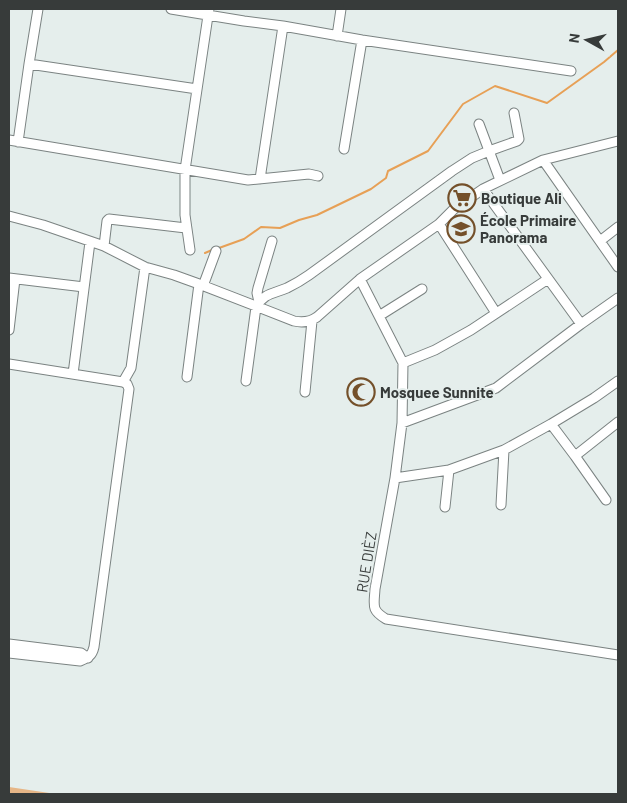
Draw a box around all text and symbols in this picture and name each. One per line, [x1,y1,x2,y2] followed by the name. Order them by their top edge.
[562,15,612,65] north arrow
[565,32,583,44] text: N
[447,183,477,213] supermarket icon: Boutique Ali
[481,189,562,207] place label: Boutique Ali
[480,211,576,246] place label: École Primaire Panorama
[446,214,476,244] school or university icon: École Primaire Panorama
[346,377,376,407] mosque icon: Mosquee Sunnite
[380,383,494,401] place label: Mosquee Sunnite
[352,530,380,594] street label: RUE DIÈZ

